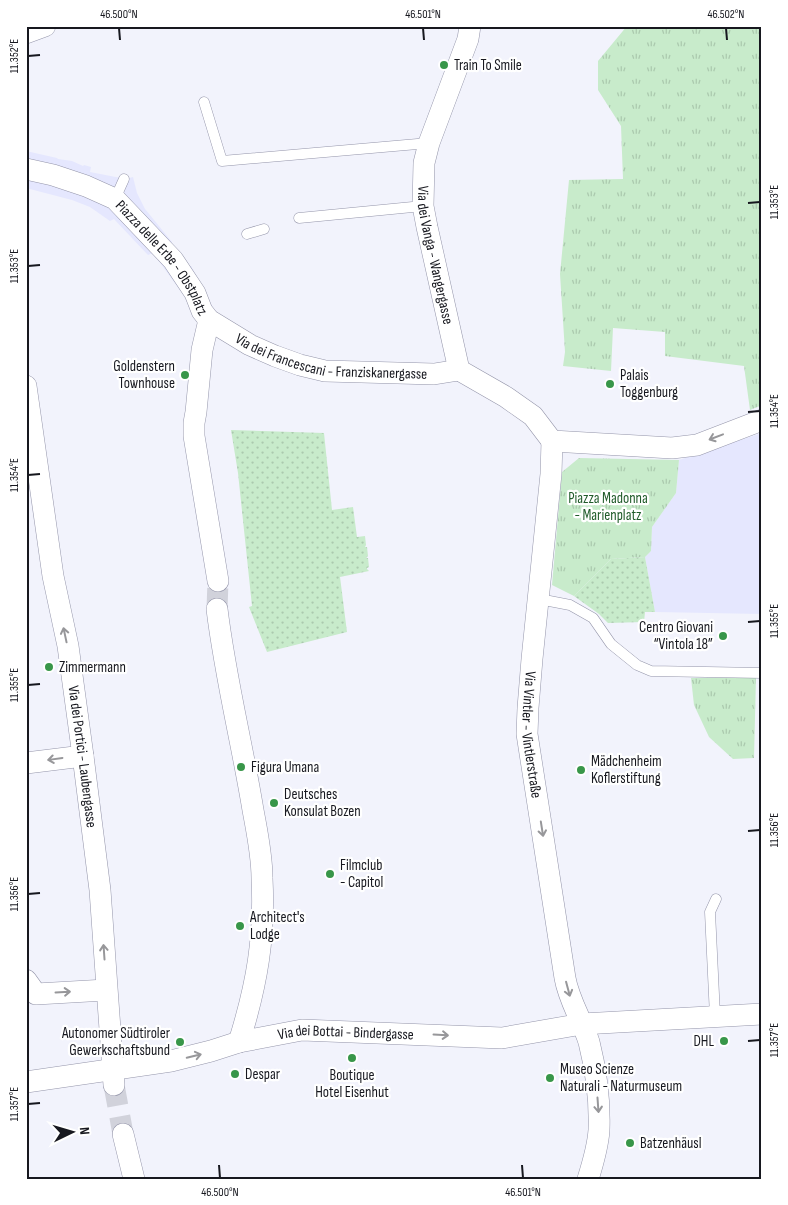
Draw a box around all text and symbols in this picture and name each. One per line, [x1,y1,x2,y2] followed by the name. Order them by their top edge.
[100,7,138,22] text: 46.500°N
[405,7,441,22] text: 46.501°N
[707,7,745,22] text: 46.502°N
[7,39,22,73] text: 11.352°E
[454,56,522,75] place label: Train To Smile
[438,59,450,71] marker: Train To Smile
[413,185,457,326] street label: Via dei Vanga - Wangergasse
[767,185,782,219] text: 11.353°E
[111,196,212,320] street label: Piazza delle Erbe - Obstplatz
[7,249,22,283] text: 11.353°E
[232,329,427,384] street label: Via dei Francescani - Franziskanergasse
[113,357,175,393] place label: Goldenstern Townhouse
[620,366,678,402] place label: Palais Toggenburg
[179,369,191,381] marker: Goldenstern Townhouse
[604,378,616,390] marker: Palais Toggenburg
[767,394,782,428] text: 11.354°E
[709,433,724,443] one-way arrow
[7,458,22,492] text: 11.354°E
[568,489,648,525] park label: Piazza Madonna - Marienplatz
[767,604,782,638] text: 11.355°E
[639,618,713,654] place label: Centro Giovani “Vintola 18”
[60,627,70,643] one-way arrow
[717,630,729,642] marker: Centro Giovani “Vintola 18”
[59,658,126,677] place label: Zimmermann
[43,661,55,673] marker: Zimmermann
[7,668,22,702] text: 11.355°E
[517,670,546,799] street label: Via Vintler - Vintlerstraße
[63,684,101,829] street label: Via dei Portici - Laubengasse
[591,752,662,788] place label: Mädchenheim Koflerstiftung
[47,755,63,765] one-way arrow
[251,758,319,777] place label: Figura Umana
[235,761,247,773] marker: Figura Umana
[575,764,587,776] marker: Mädchenheim Koflerstiftung
[284,785,361,821] place label: Deutsches Konsulat Bozen
[268,797,280,809] marker: Deutsches Konsulat Bozen
[767,813,782,847] text: 11.356°E
[537,820,547,836] one-way arrow
[340,856,383,892] place label: Filmclub - Capitol
[324,868,336,880] marker: Filmclub - Capitol
[7,877,22,911] text: 11.356°E
[249,908,305,944] place label: Architect's Lodge
[234,920,246,932] marker: Architect's Lodge
[100,945,109,961] one-way arrow
[563,981,573,997] one-way arrow
[54,988,70,997] one-way arrow
[276,1021,414,1044] street label: Via dei Bottai - Bindergasse
[767,1023,782,1057] text: 11.357°E
[61,1024,171,1060] place label: Autonomer Südtiroler Gewerkschaftsbund
[432,1031,448,1040] one-way arrow
[693,1032,714,1051] place label: DHL
[718,1035,730,1047] marker: DHL
[174,1036,186,1048] marker: Autonomer Südtiroler Gewerkschaftsbund
[186,1050,202,1060] one-way arrow
[346,1052,358,1064] marker: Boutique Hotel Eisenhut
[560,1060,682,1096] place label: Museo Scienze Naturali - Naturmuseum
[245,1065,281,1084] place label: Despar
[315,1066,389,1102] place label: Boutique Hotel Eisenhut
[229,1068,241,1080] marker: Despar
[544,1072,556,1084] marker: Museo Scienze Naturali - Naturmuseum
[7,1087,22,1121] text: 11.357°E
[593,1097,603,1113] one-way arrow
[48,1108,98,1158] north arrow
[76,1126,93,1135] text: N
[640,1134,701,1153] place label: Batzenhäusl
[624,1137,636,1149] marker: Batzenhäusl
[201,1185,239,1200] text: 46.500°N
[505,1185,541,1200] text: 46.501°N

